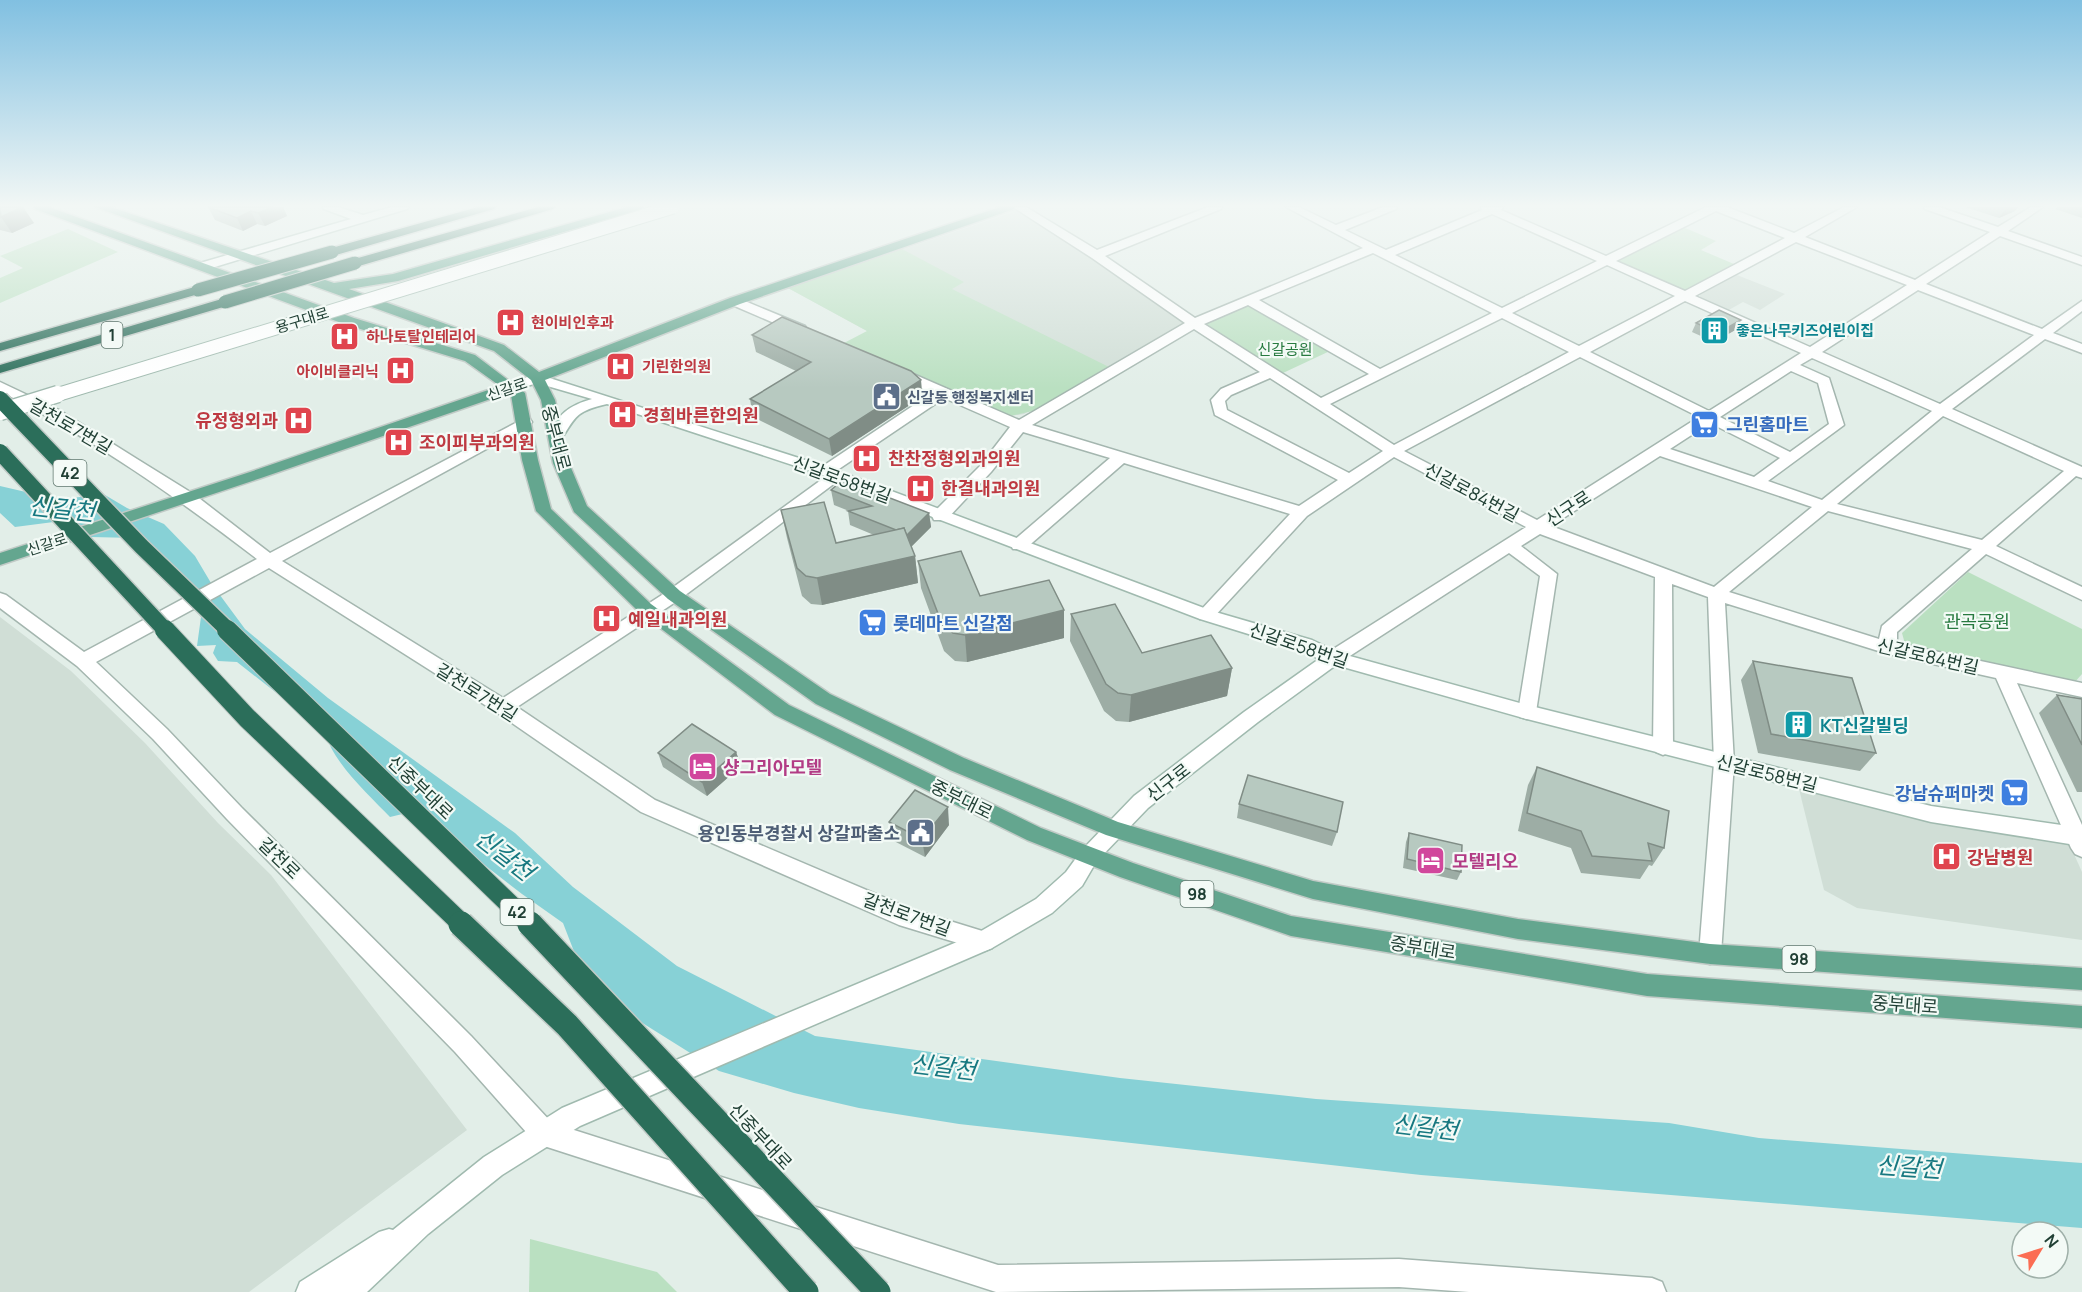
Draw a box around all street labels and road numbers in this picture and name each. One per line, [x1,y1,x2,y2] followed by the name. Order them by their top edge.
[273,302,331,338] street label: 용구대로
[102,322,122,348] road number: 1
[484,372,530,406] street label: 신갈로
[25,393,117,459] street label: 갈천로7번길
[537,403,577,473] street label: 중부대로
[789,450,895,508] street label: 신갈로58번길
[1421,457,1523,527] street label: 신갈로84번길
[54,460,86,486] road number: 42
[1541,484,1595,532] street label: 신구로
[24,528,70,560] street label: 신갈로
[1246,617,1352,673] street label: 신갈로58번길
[1875,633,1981,679] street label: 신갈로84번길
[432,657,522,727] street label: 갈천로7번길
[1714,749,1820,797] street label: 신갈로58번길
[383,750,459,824] street label: 신중부대로
[1141,757,1195,807] street label: 신구로
[927,774,997,824] street label: 중부대로
[254,832,306,884] street label: 갈천로
[1180,881,1214,907] road number: 98
[860,887,954,941] street label: 갈천로7번길
[500,899,534,925] road number: 42
[1388,930,1458,964] street label: 중부대로
[1782,946,1816,972] road number: 98
[1871,990,1939,1018] street label: 중부대로
[724,1098,798,1174] street label: 신중부대로

